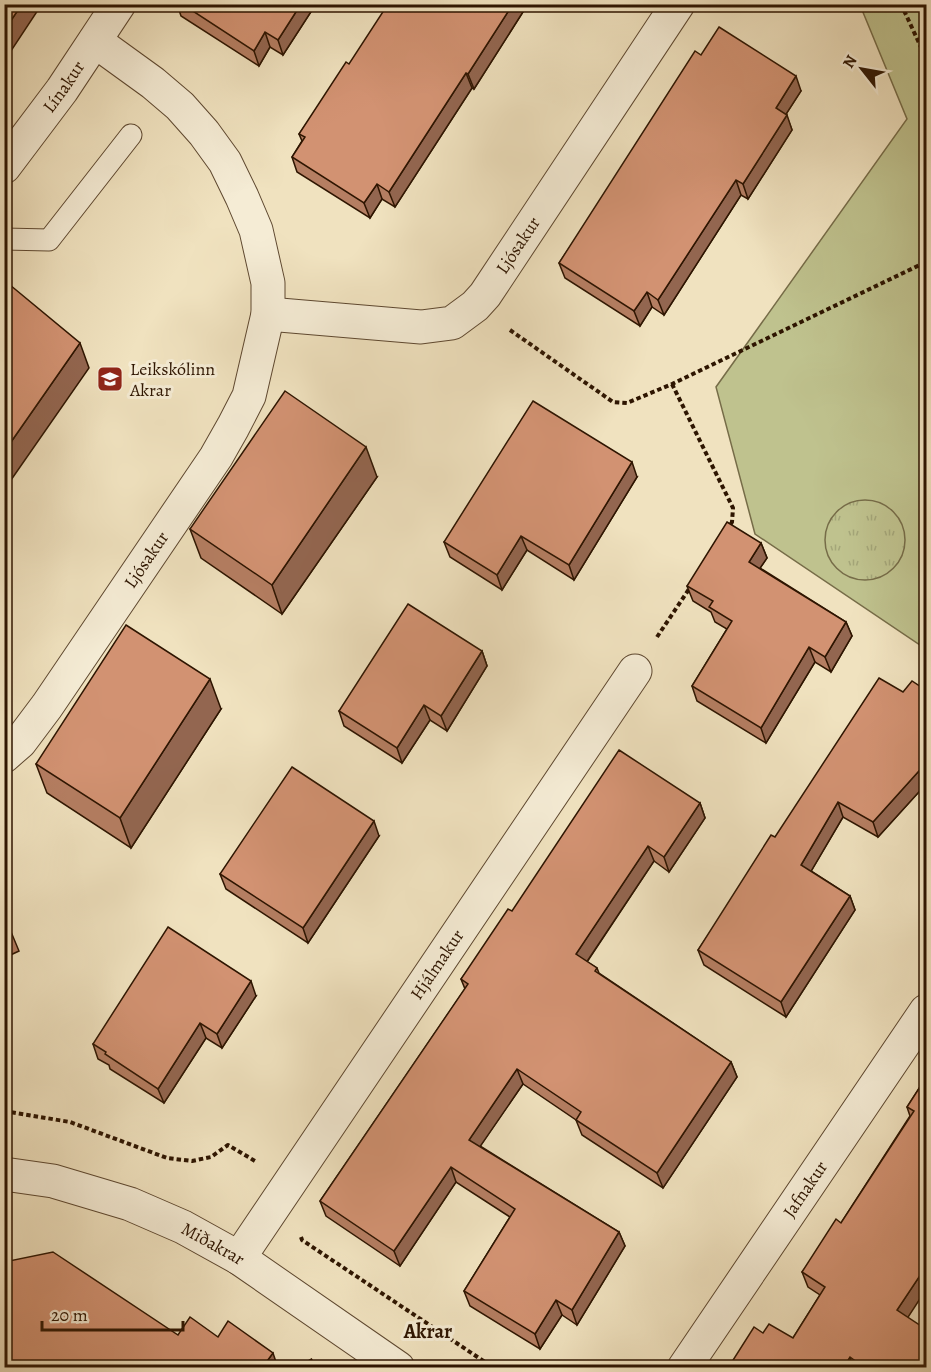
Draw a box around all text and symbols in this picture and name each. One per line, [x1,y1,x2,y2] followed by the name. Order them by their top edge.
[832,39,892,99] north arrow
[838,51,863,72] text: N
[37,56,90,118] street label: Línakur
[490,212,546,278] street label: Ljósakur
[129,357,215,402] place label: Leikskólinn Akrar
[95,364,125,394] school or university icon: Leikskólinn Akrar
[118,527,174,593] street label: Ljósakur
[405,925,469,1004] street label: Hjálmakur
[777,1156,833,1222] street label: Jafnakur
[177,1217,250,1271] street label: Miðakrar
[42,1294,183,1332] scale bar
[51,1303,88,1327] text: 20 m
[403,1318,452,1345] district label: Akrar

